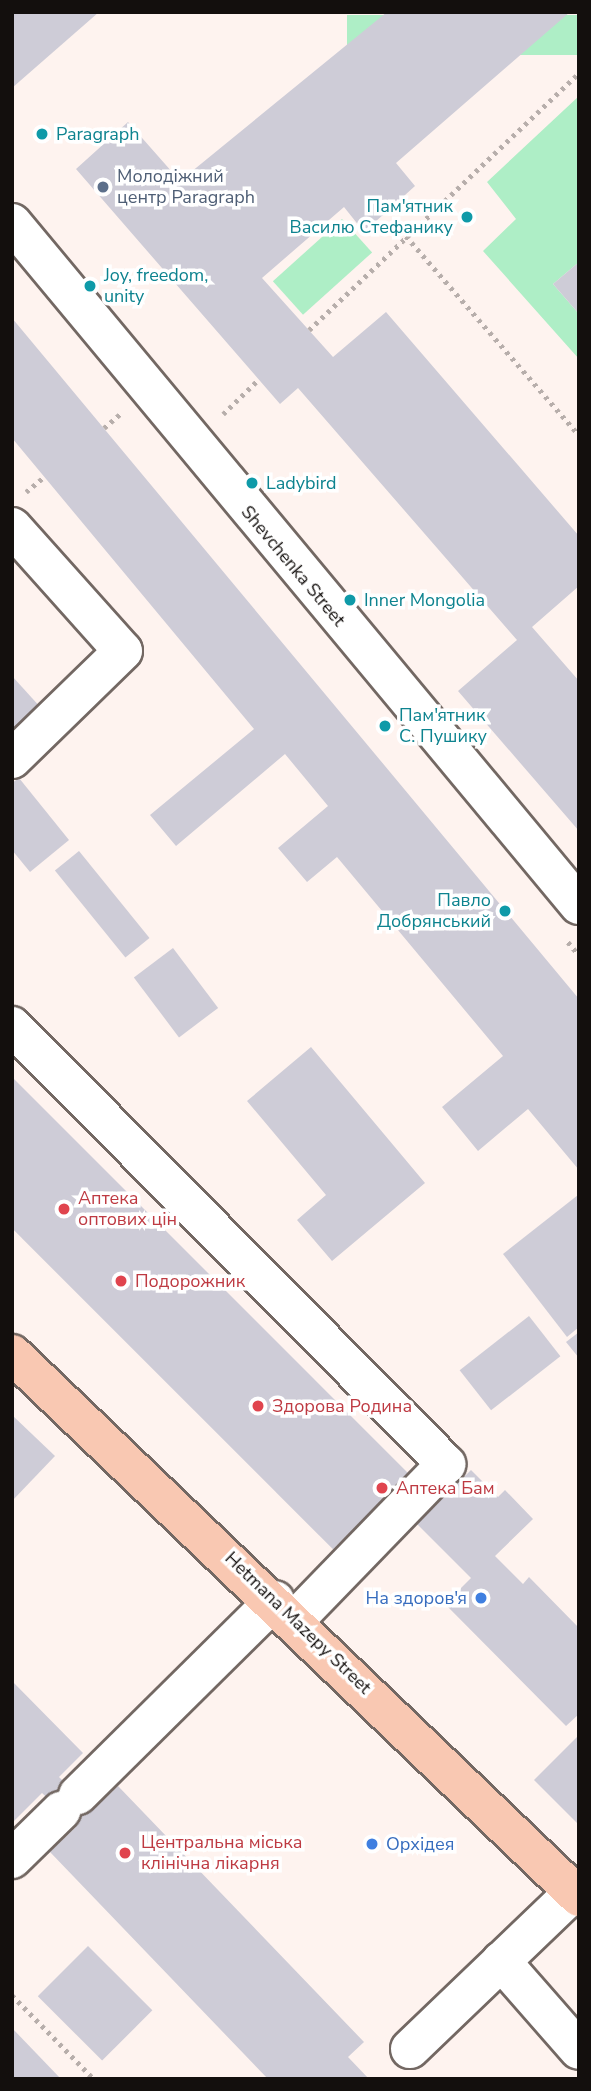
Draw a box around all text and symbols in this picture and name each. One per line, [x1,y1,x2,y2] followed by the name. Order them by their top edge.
[56,123,140,145] place label: Paragraph
[34,126,50,142] marker: Paragraph
[117,166,255,208] place label: Молодіжний центр Paragraph
[95,179,111,195] marker: Молодіжний центр Paragraph
[289,196,453,238] place label: Пам'ятник Василю Стефанику
[459,209,475,225] marker: Пам'ятник Василю Стефанику
[104,265,208,308] place label: Joy, freedom, unity
[82,278,98,294] marker: Joy, freedom, unity
[266,472,337,494] place label: Ladybird
[244,475,260,491] marker: Ladybird
[236,501,350,631] street label: Shevchenka Street
[364,589,485,611] place label: Inner Mongolia
[342,592,358,608] marker: Inner Mongolia
[399,705,487,748] place label: Пам'ятник С. Пушику
[377,718,393,734] marker: Пам'ятник С. Пушику
[377,890,491,932] place label: Павло Добрянський
[497,903,513,919] marker: Павло Добрянський
[78,1188,177,1230] place label: Аптека оптових цін
[56,1201,72,1217] marker: Аптека оптових цін
[135,1270,245,1292] place label: Подорожник
[113,1273,129,1289] marker: Подорожник
[272,1395,412,1417] place label: Здорова Родина
[250,1398,266,1414] marker: Здорова Родина
[396,1477,495,1499] place label: Аптека Бам
[374,1480,390,1496] marker: Аптека Бам
[220,1548,376,1698] street label: Hetmana Mazepy Street
[366,1587,467,1609] place label: На здоров'я
[473,1590,489,1606] marker: На здоров'я
[141,1832,302,1874] place label: Центральна міська клінічна лікарня
[386,1833,454,1855] place label: Орхідея
[364,1836,380,1852] marker: Орхідея
[115,1843,135,1863] marker: Центральна міська клінічна лікарня

